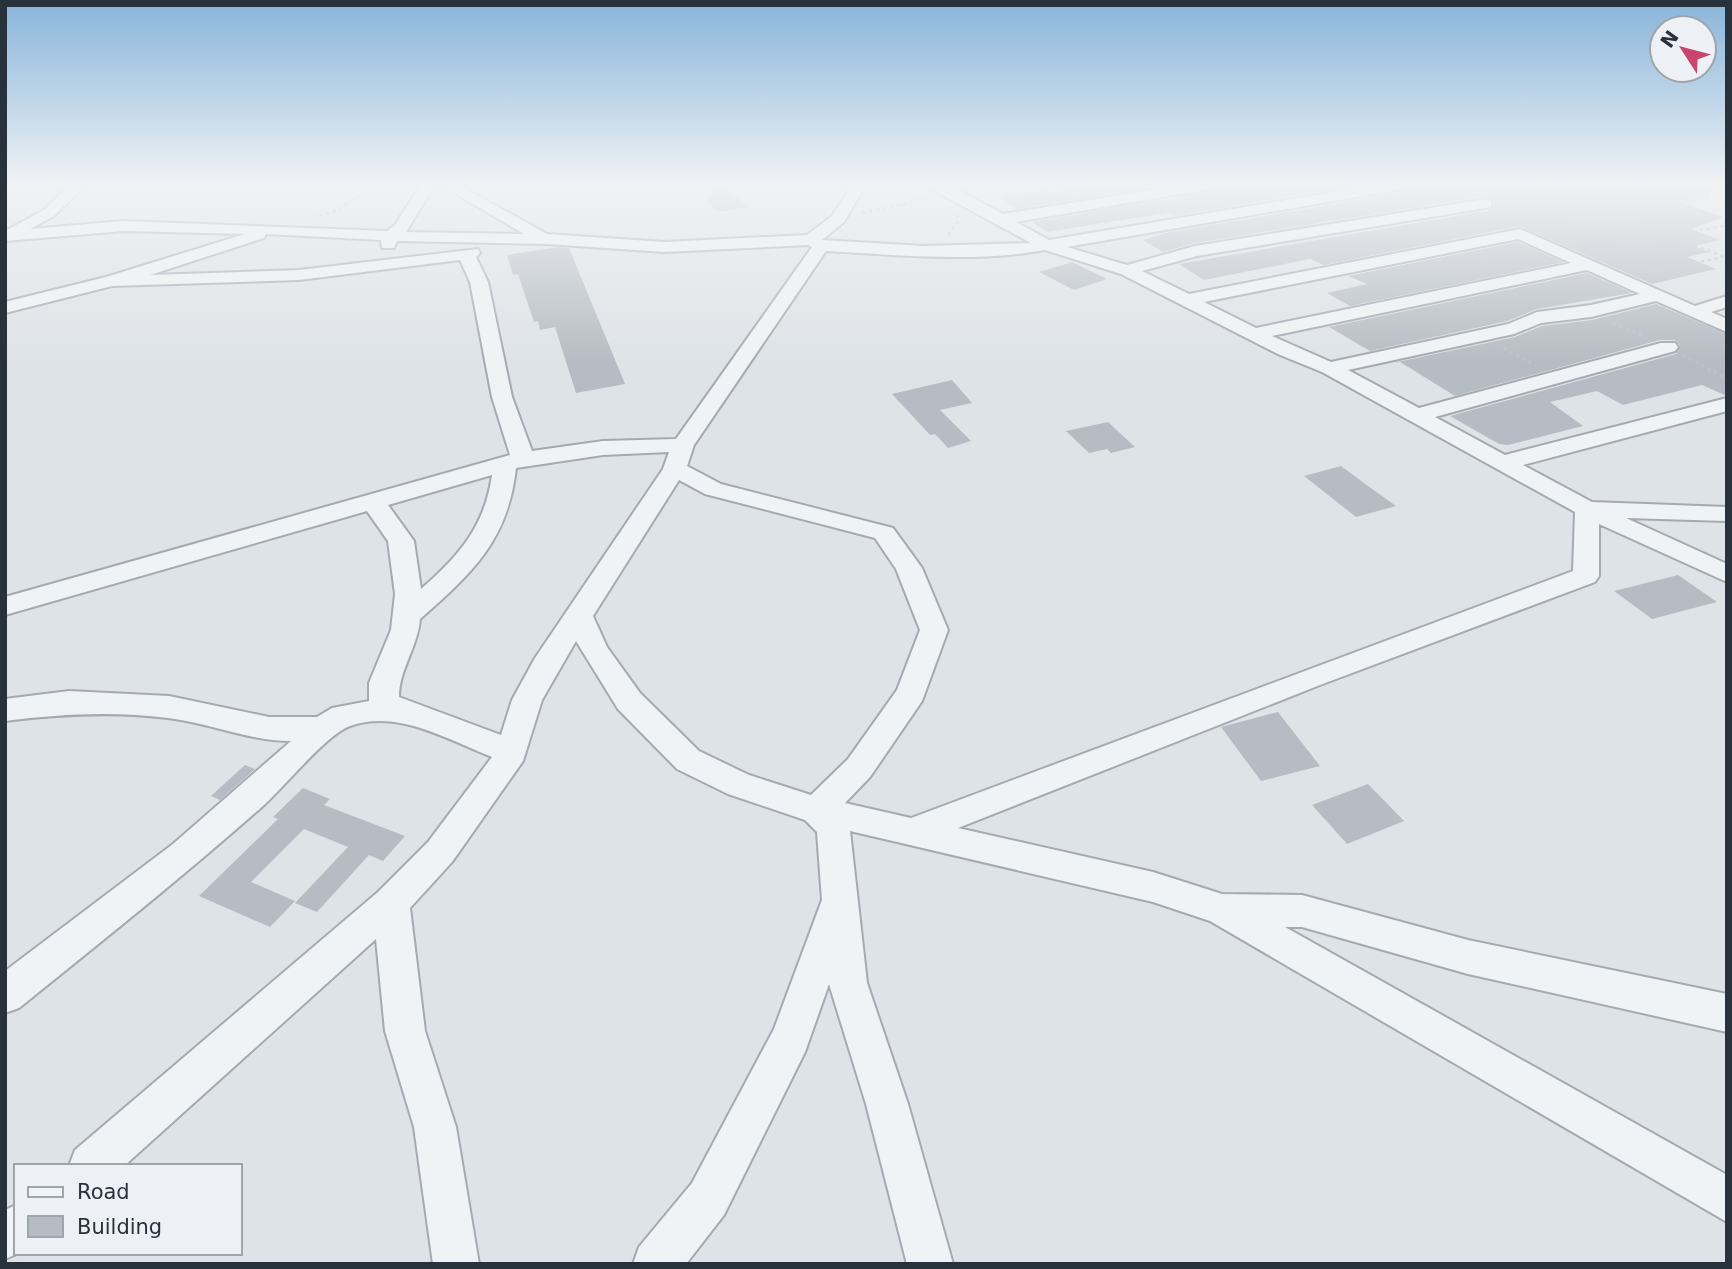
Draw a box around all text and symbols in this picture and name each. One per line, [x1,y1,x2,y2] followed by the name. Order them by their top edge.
[1648,14,1718,84] north arrow
[1656,26,1683,52] text: N
[14,1164,242,1255] legend
[77,1180,130,1204] text: Road
[77,1215,162,1239] text: Building

